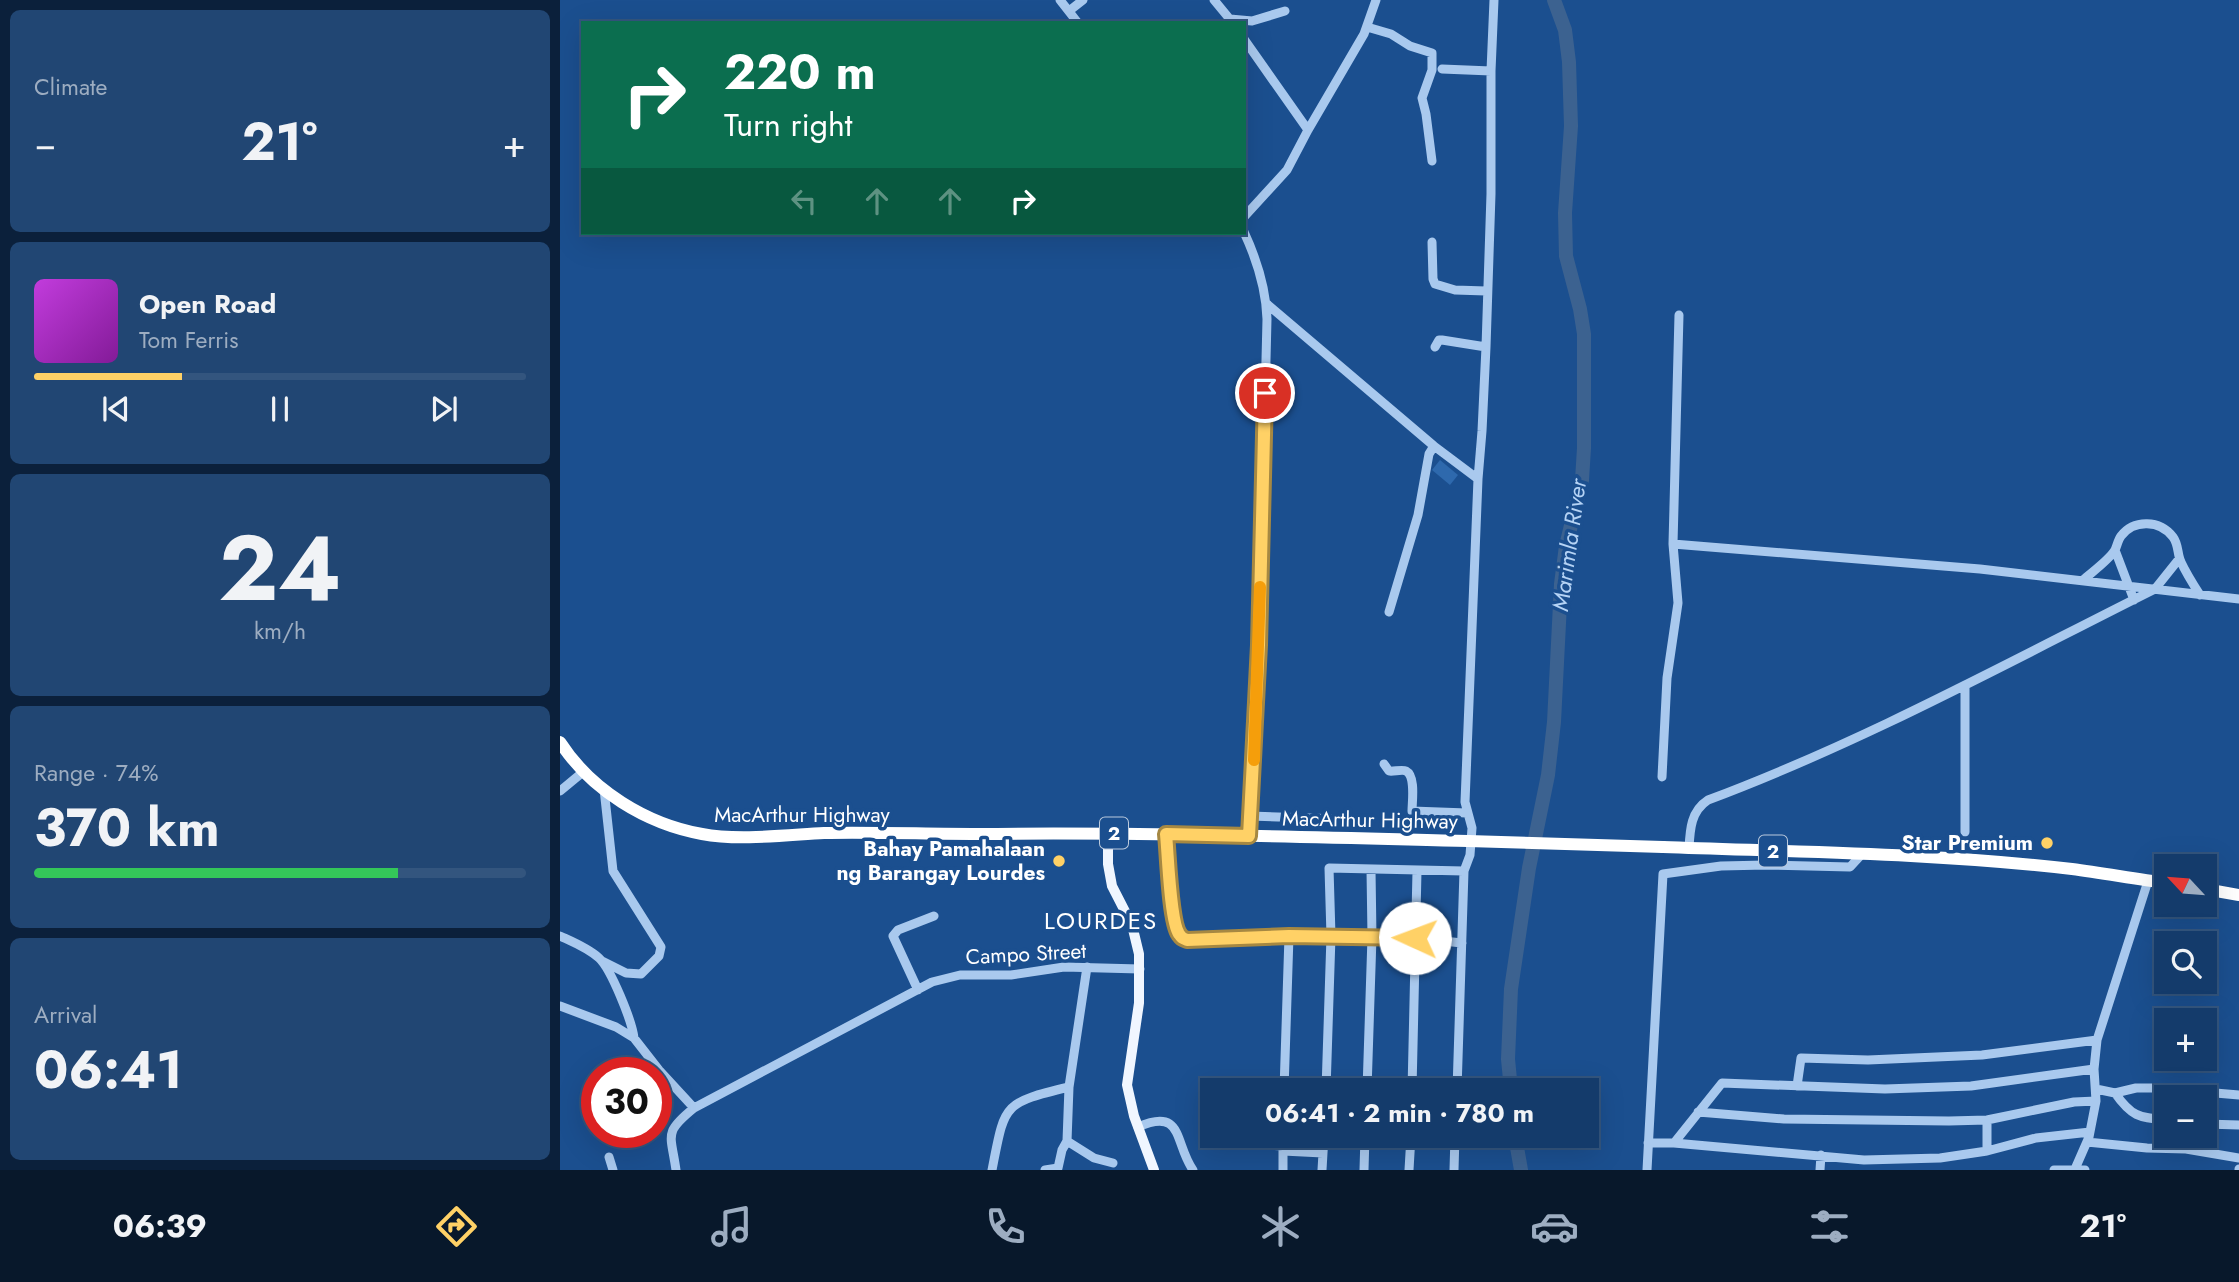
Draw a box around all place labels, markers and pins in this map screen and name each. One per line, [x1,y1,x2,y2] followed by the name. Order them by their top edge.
[1235,363,1295,423] pin
[1902,828,2033,858] place label: Star Premium
[837,834,1045,888] place label: Bahay Pamahalaan ng Barangay Lourdes
[2039,835,2055,851] marker: Star Premium
[1051,853,1067,869] marker: Bahay Pamahalaan ng Barangay Lourdes

